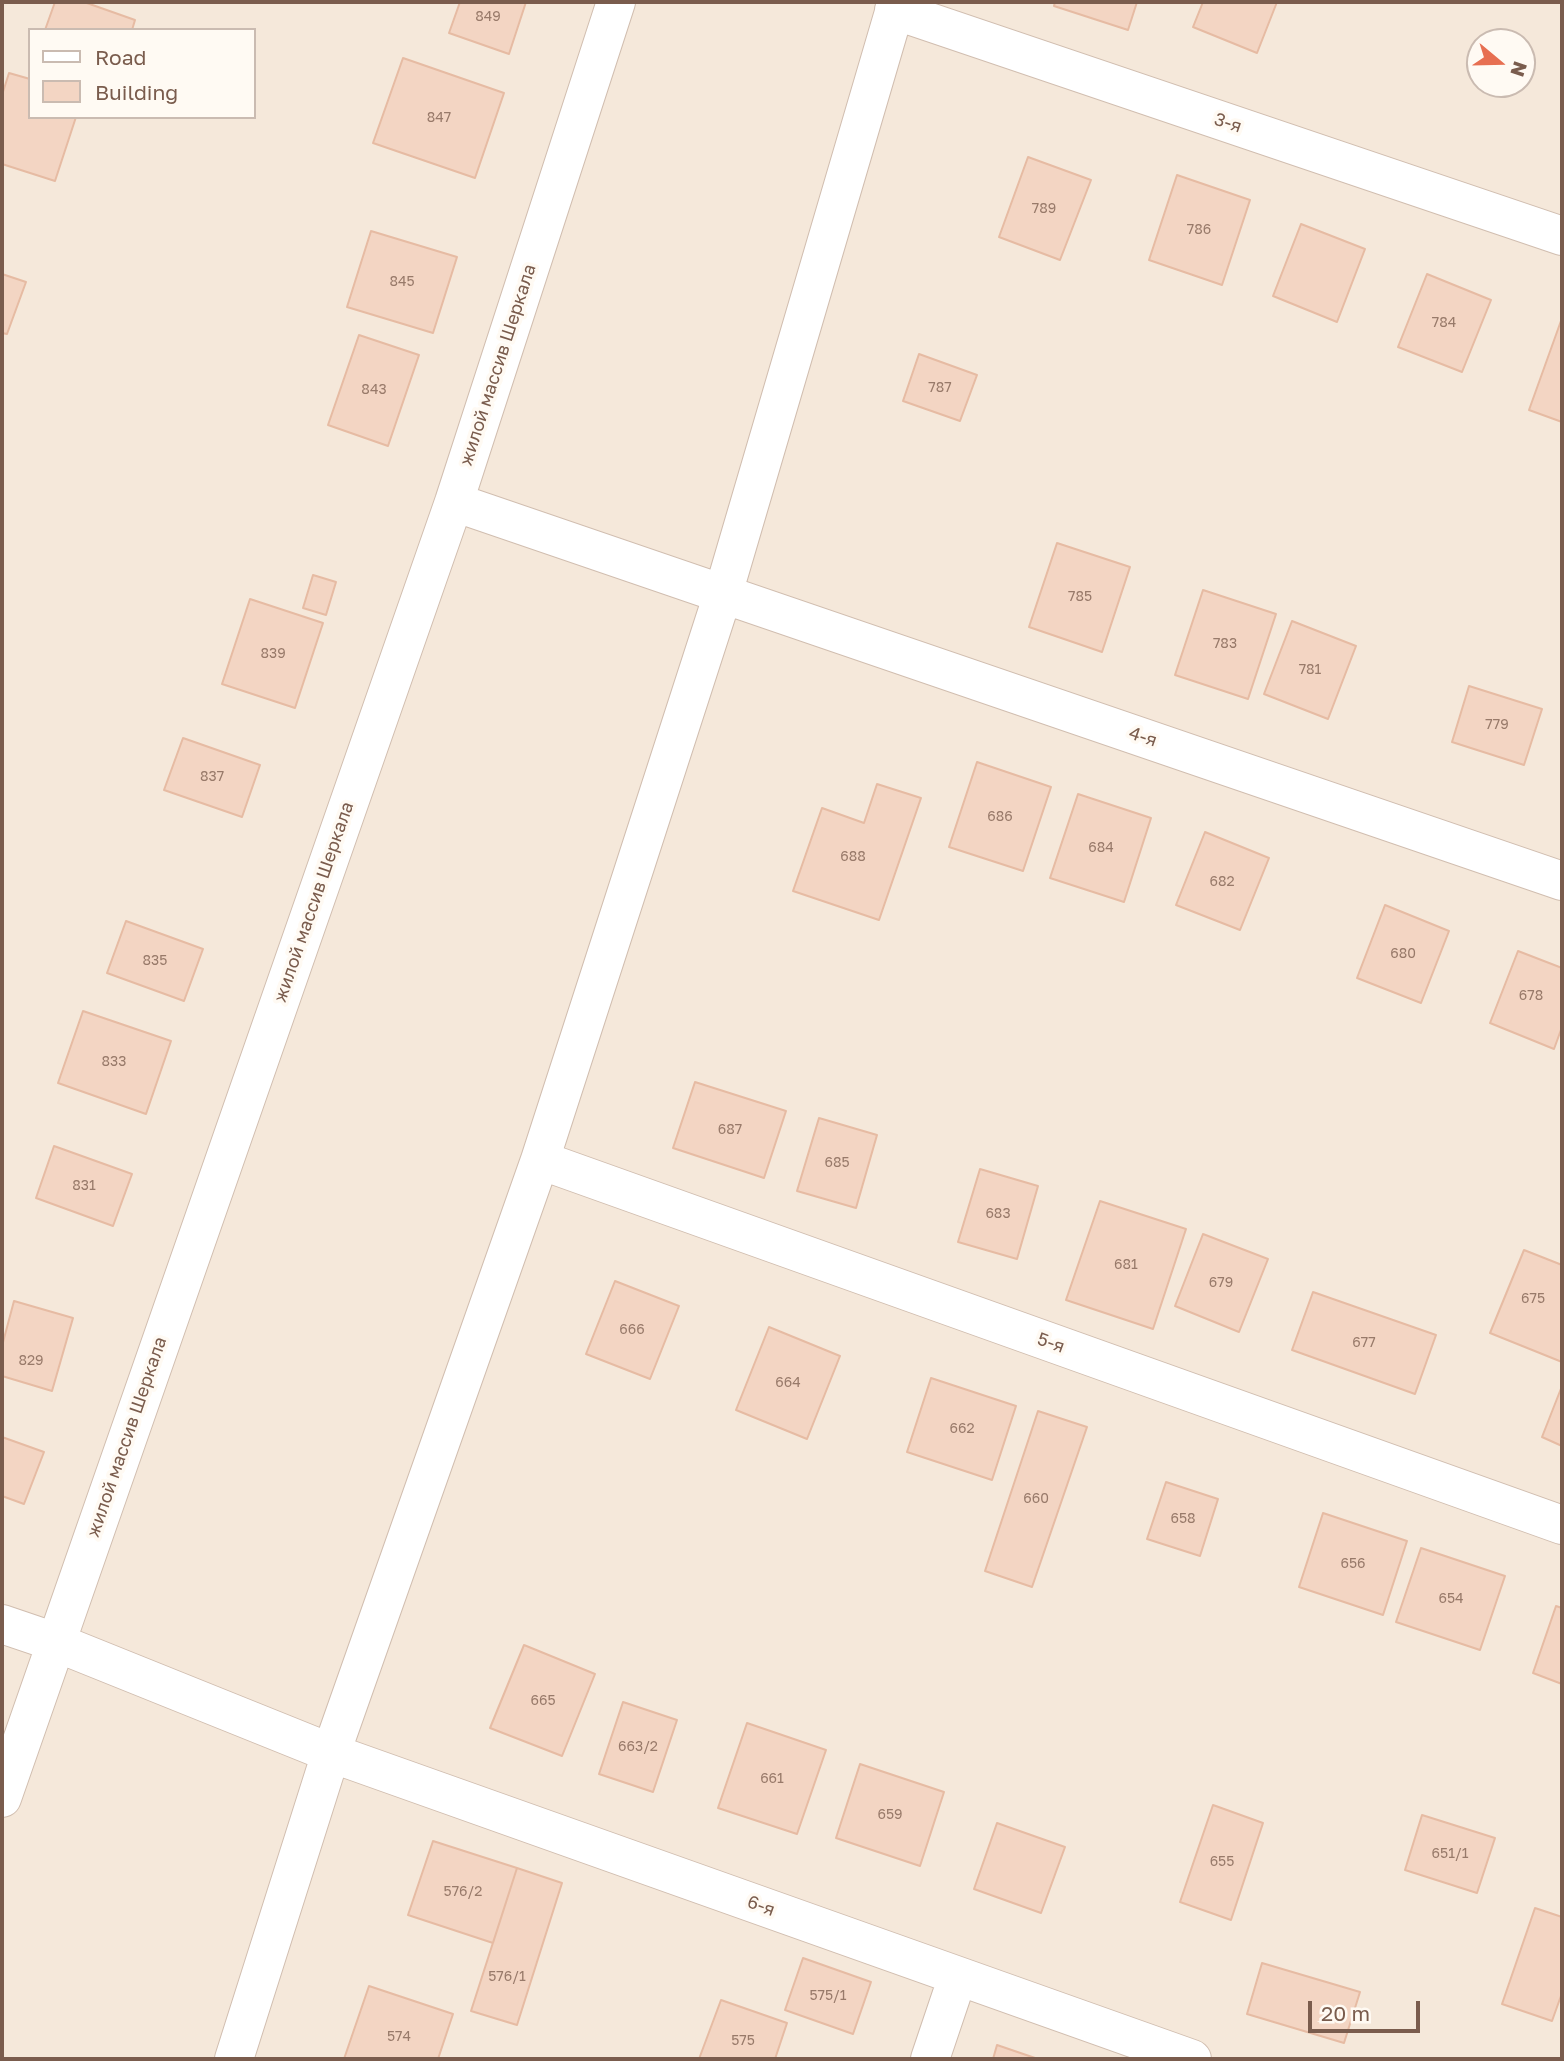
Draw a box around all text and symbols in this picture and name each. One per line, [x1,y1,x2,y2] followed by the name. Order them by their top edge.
[475,9,501,25] house number: 849
[28,28,256,119] legend
[1466,28,1536,98] north arrow
[95,44,146,70] text: Road
[1506,59,1533,80] text: N
[95,79,178,105] text: Building
[1211,108,1245,138] street label: 3-я
[427,110,451,126] house number: 847
[1032,201,1056,217] house number: 789
[1187,222,1211,238] house number: 786
[455,262,541,468] street label: жилой массив Шеркала
[389,274,415,290] house number: 845
[1432,315,1456,331] house number: 784
[928,380,952,396] house number: 787
[361,382,387,398] house number: 843
[1068,589,1092,605] house number: 785
[1213,636,1237,652] house number: 783
[260,646,286,662] house number: 839
[1299,662,1321,678] house number: 781
[1485,717,1509,733] house number: 779
[1126,722,1160,752] street label: 4-я
[200,769,224,785] house number: 837
[270,799,358,1005] street label: жилой массив Шеркала
[987,809,1013,825] house number: 686
[1088,840,1114,856] house number: 684
[840,849,866,865] house number: 688
[1209,874,1235,890] house number: 682
[1390,946,1416,962] house number: 680
[143,953,167,969] house number: 835
[1519,988,1543,1004] house number: 678
[102,1054,126,1070] house number: 833
[718,1122,742,1138] house number: 687
[824,1155,850,1171] house number: 685
[72,1178,96,1194] house number: 831
[985,1206,1011,1222] house number: 683
[1114,1257,1138,1273] house number: 681
[1209,1275,1233,1291] house number: 679
[1521,1291,1545,1307] house number: 675
[619,1322,645,1338] house number: 666
[1034,1328,1068,1358] street label: 5-я
[83,1334,171,1540] street label: жилой массив Шеркала
[1352,1335,1376,1351] house number: 677
[18,1353,44,1369] house number: 829
[775,1375,801,1391] house number: 664
[949,1421,975,1437] house number: 662
[1023,1491,1049,1507] house number: 660
[1170,1511,1196,1527] house number: 658
[1340,1556,1366,1572] house number: 656
[1438,1591,1464,1607] house number: 654
[530,1693,556,1709] house number: 665
[618,1739,658,1755] house number: 663/2
[760,1771,784,1787] house number: 661
[877,1807,903,1823] house number: 659
[1432,1846,1468,1862] house number: 651/1
[1210,1854,1234,1870] house number: 655
[444,1884,482,1900] house number: 576/2
[744,1891,778,1921] street label: 6-я
[488,1969,526,1985] house number: 576/1
[809,1988,847,2004] house number: 575/1
[1312,1988,1424,2032] scale bar
[1321,2000,1370,2026] text: 20 m
[387,2029,411,2045] house number: 574
[731,2033,755,2049] house number: 575

